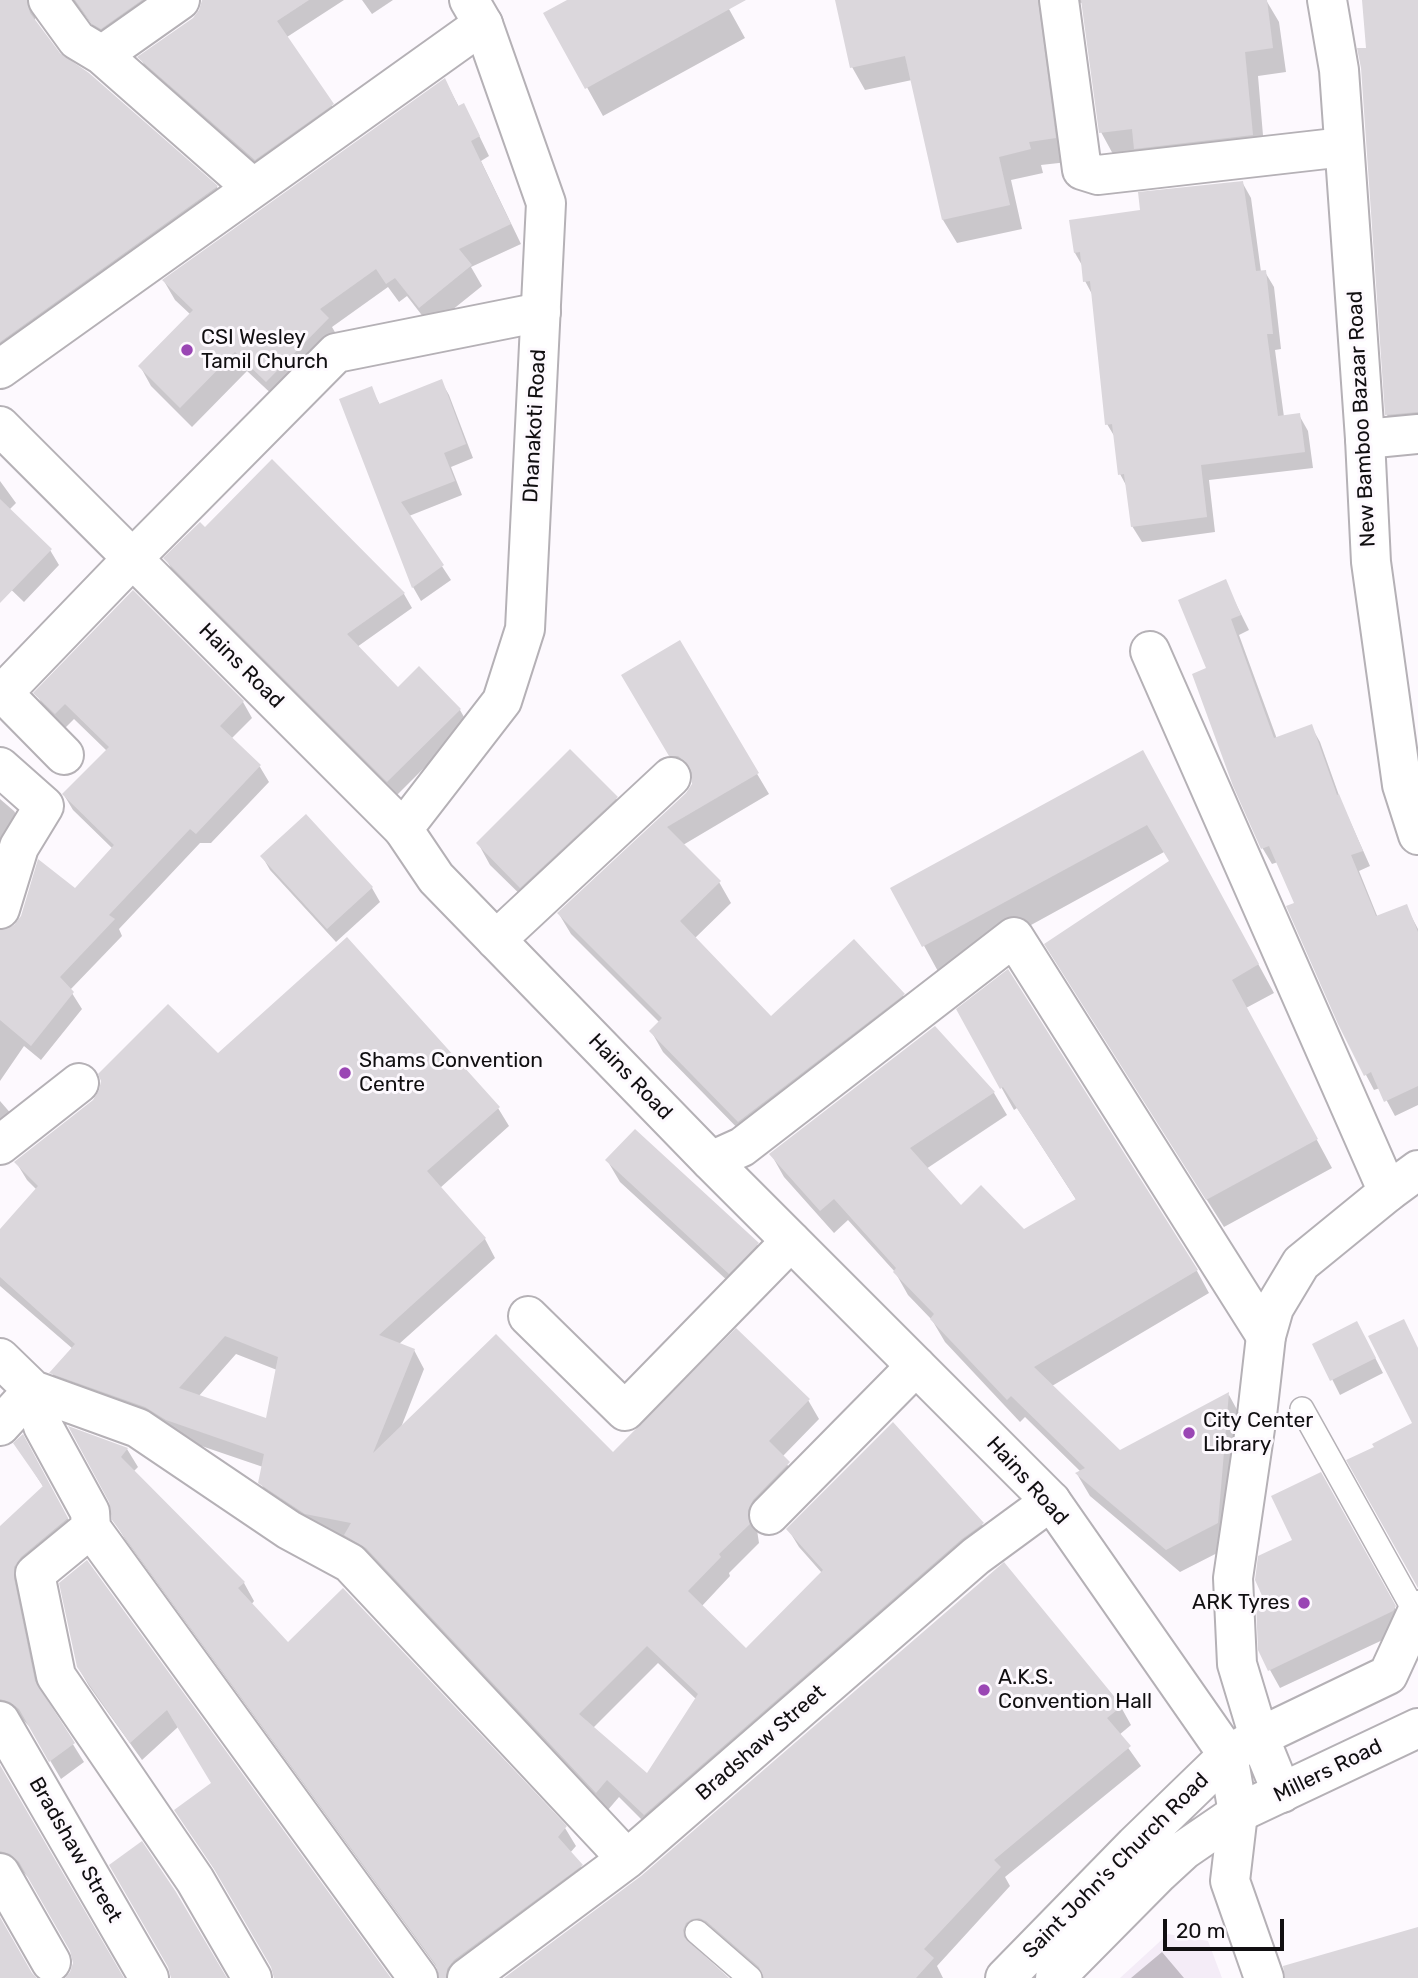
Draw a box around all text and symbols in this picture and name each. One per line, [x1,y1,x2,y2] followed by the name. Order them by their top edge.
[1343,290,1381,548] street label: New Bamboo Bazaar Road
[201,325,328,375] place label: CSI Wesley Tamil Church
[179,342,195,358] marker: CSI Wesley Tamil Church
[518,349,552,503] street label: Dhanakoti Road
[193,618,289,714] street label: Hains Road
[583,1029,677,1125] street label: Hains Road
[359,1048,543,1098] place label: Shams Convention Centre
[337,1065,353,1081] marker: Shams Convention Centre
[1203,1408,1313,1458] place label: City Center Library
[1181,1425,1197,1441] marker: City Center Library
[981,1432,1073,1530] street label: Hains Road
[1192,1590,1290,1616] place label: ARK Tyres
[1296,1595,1312,1611] marker: ARK Tyres
[998,1665,1152,1715] place label: A.K.S. Convention Hall
[691,1680,831,1806] street label: Bradshaw Street
[976,1682,992,1698] marker: A.K.S. Convention Hall
[1270,1734,1386,1808] street label: Millers Road
[1018,1768,1214,1964] street label: Saint John's Church Road
[23,1773,127,1927] street label: Bradshaw Street
[1166,1904,1287,1948] scale bar
[1176,1918,1225,1943] text: 20 m

